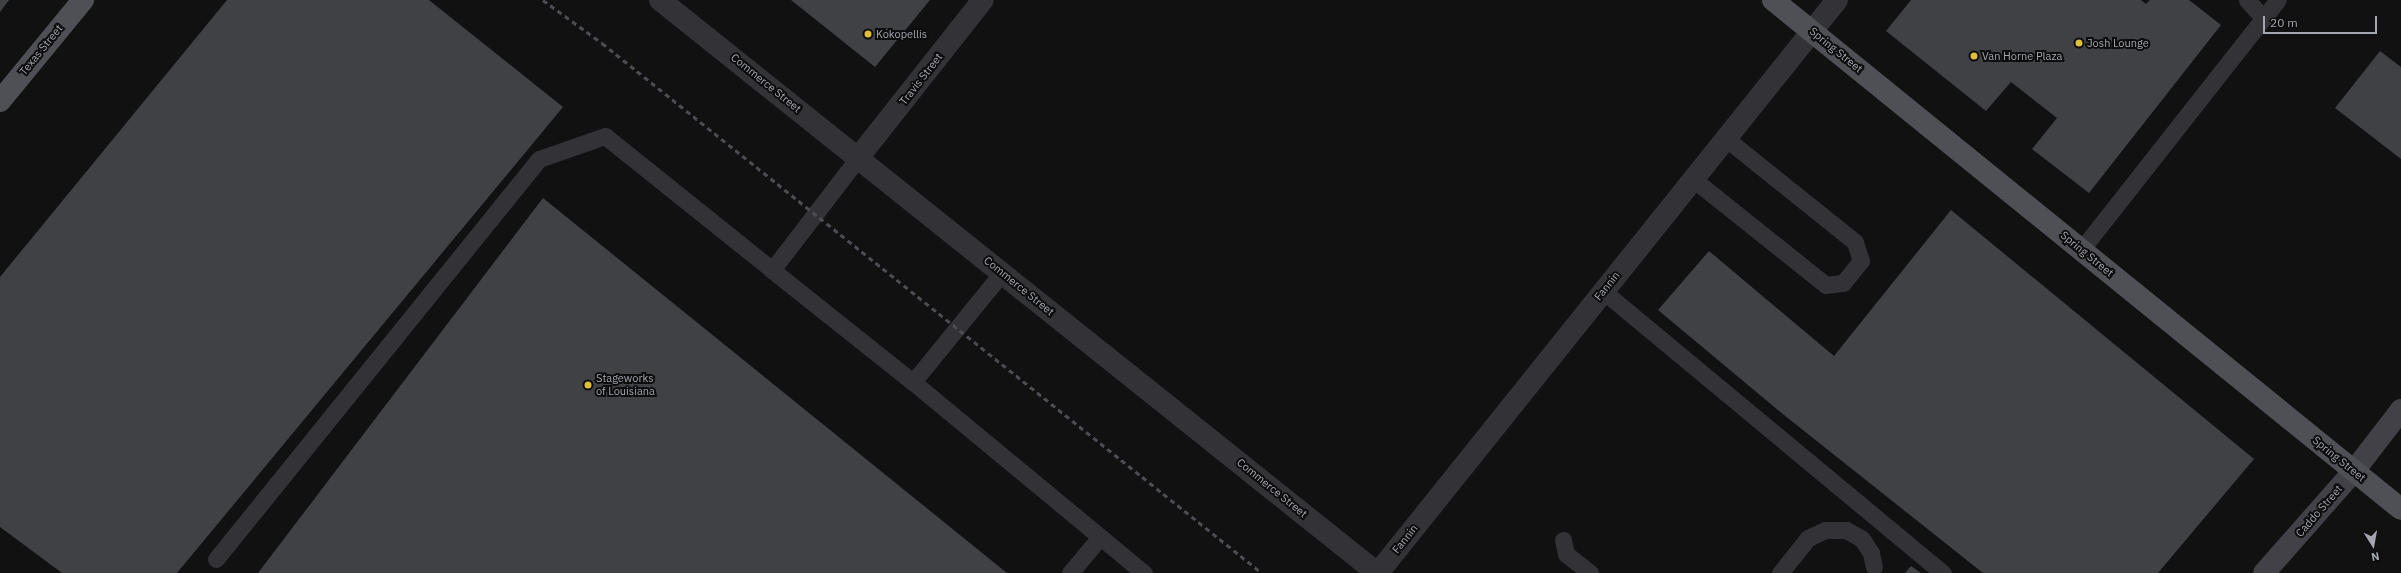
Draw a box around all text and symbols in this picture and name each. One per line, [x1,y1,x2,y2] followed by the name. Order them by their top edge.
[2265,8,2379,34] scale bar
[2270,15,2298,30] text: 20 m
[17,22,65,78] street label: Texas Street
[1807,25,1865,75] street label: Spring Street
[876,27,927,41] place label: Kokopellis
[863,29,873,39] marker: Kokopellis
[2087,36,2149,50] place label: Josh Lounge
[2074,38,2084,48] marker: Josh Lounge
[1982,49,2062,63] place label: Van Horne Plaza
[728,51,804,115] street label: Commerce Street
[897,51,945,107] street label: Travis Street
[1969,51,1979,61] marker: Van Horne Plaza
[2058,229,2116,279] street label: Spring Street
[981,254,1057,318] street label: Commerce Street
[1591,269,1623,303] street label: Fannin
[596,372,655,398] place label: Stageworks of Louisiana
[583,380,593,390] marker: Stageworks of Louisiana
[2310,434,2368,484] street label: Spring Street
[1234,456,1310,520] street label: Commerce Street
[2293,482,2345,540] street label: Caddo Street
[1389,522,1421,556] street label: Fannin
[2353,525,2393,565] north arrow
[2370,549,2381,564] text: N

